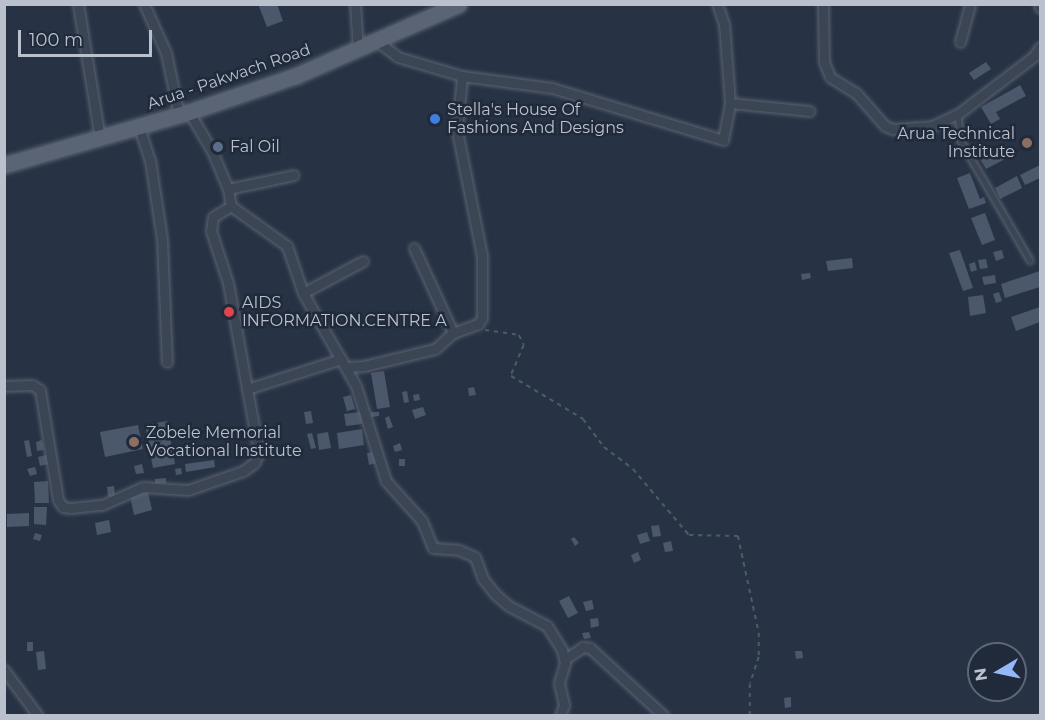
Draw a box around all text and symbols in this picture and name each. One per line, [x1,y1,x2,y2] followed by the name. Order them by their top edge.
[21,18,154,56] scale bar
[29,29,83,51] text: 100 m
[145,40,313,114] street label: Arua - Pakwach Road
[447,100,624,138] place label: Stella's House Of Fashions And Designs
[428,112,442,126] marker: Stella's House Of Fashions And Designs
[897,124,1015,162] place label: Arua Technical Institute
[1020,136,1034,150] marker: Arua Technical Institute
[230,137,280,157] place label: Fal Oil
[211,140,225,154] marker: Fal Oil
[242,293,447,331] place label: AIDS INFORMATION.CENTRE A
[220,303,238,321] marker: AIDS INFORMATION.CENTRE A
[146,423,302,461] place label: Zobele Memorial Vocational Institute
[127,435,141,449] marker: Zobele Memorial Vocational Institute
[967,642,1027,702] north arrow
[970,667,991,682] text: N

